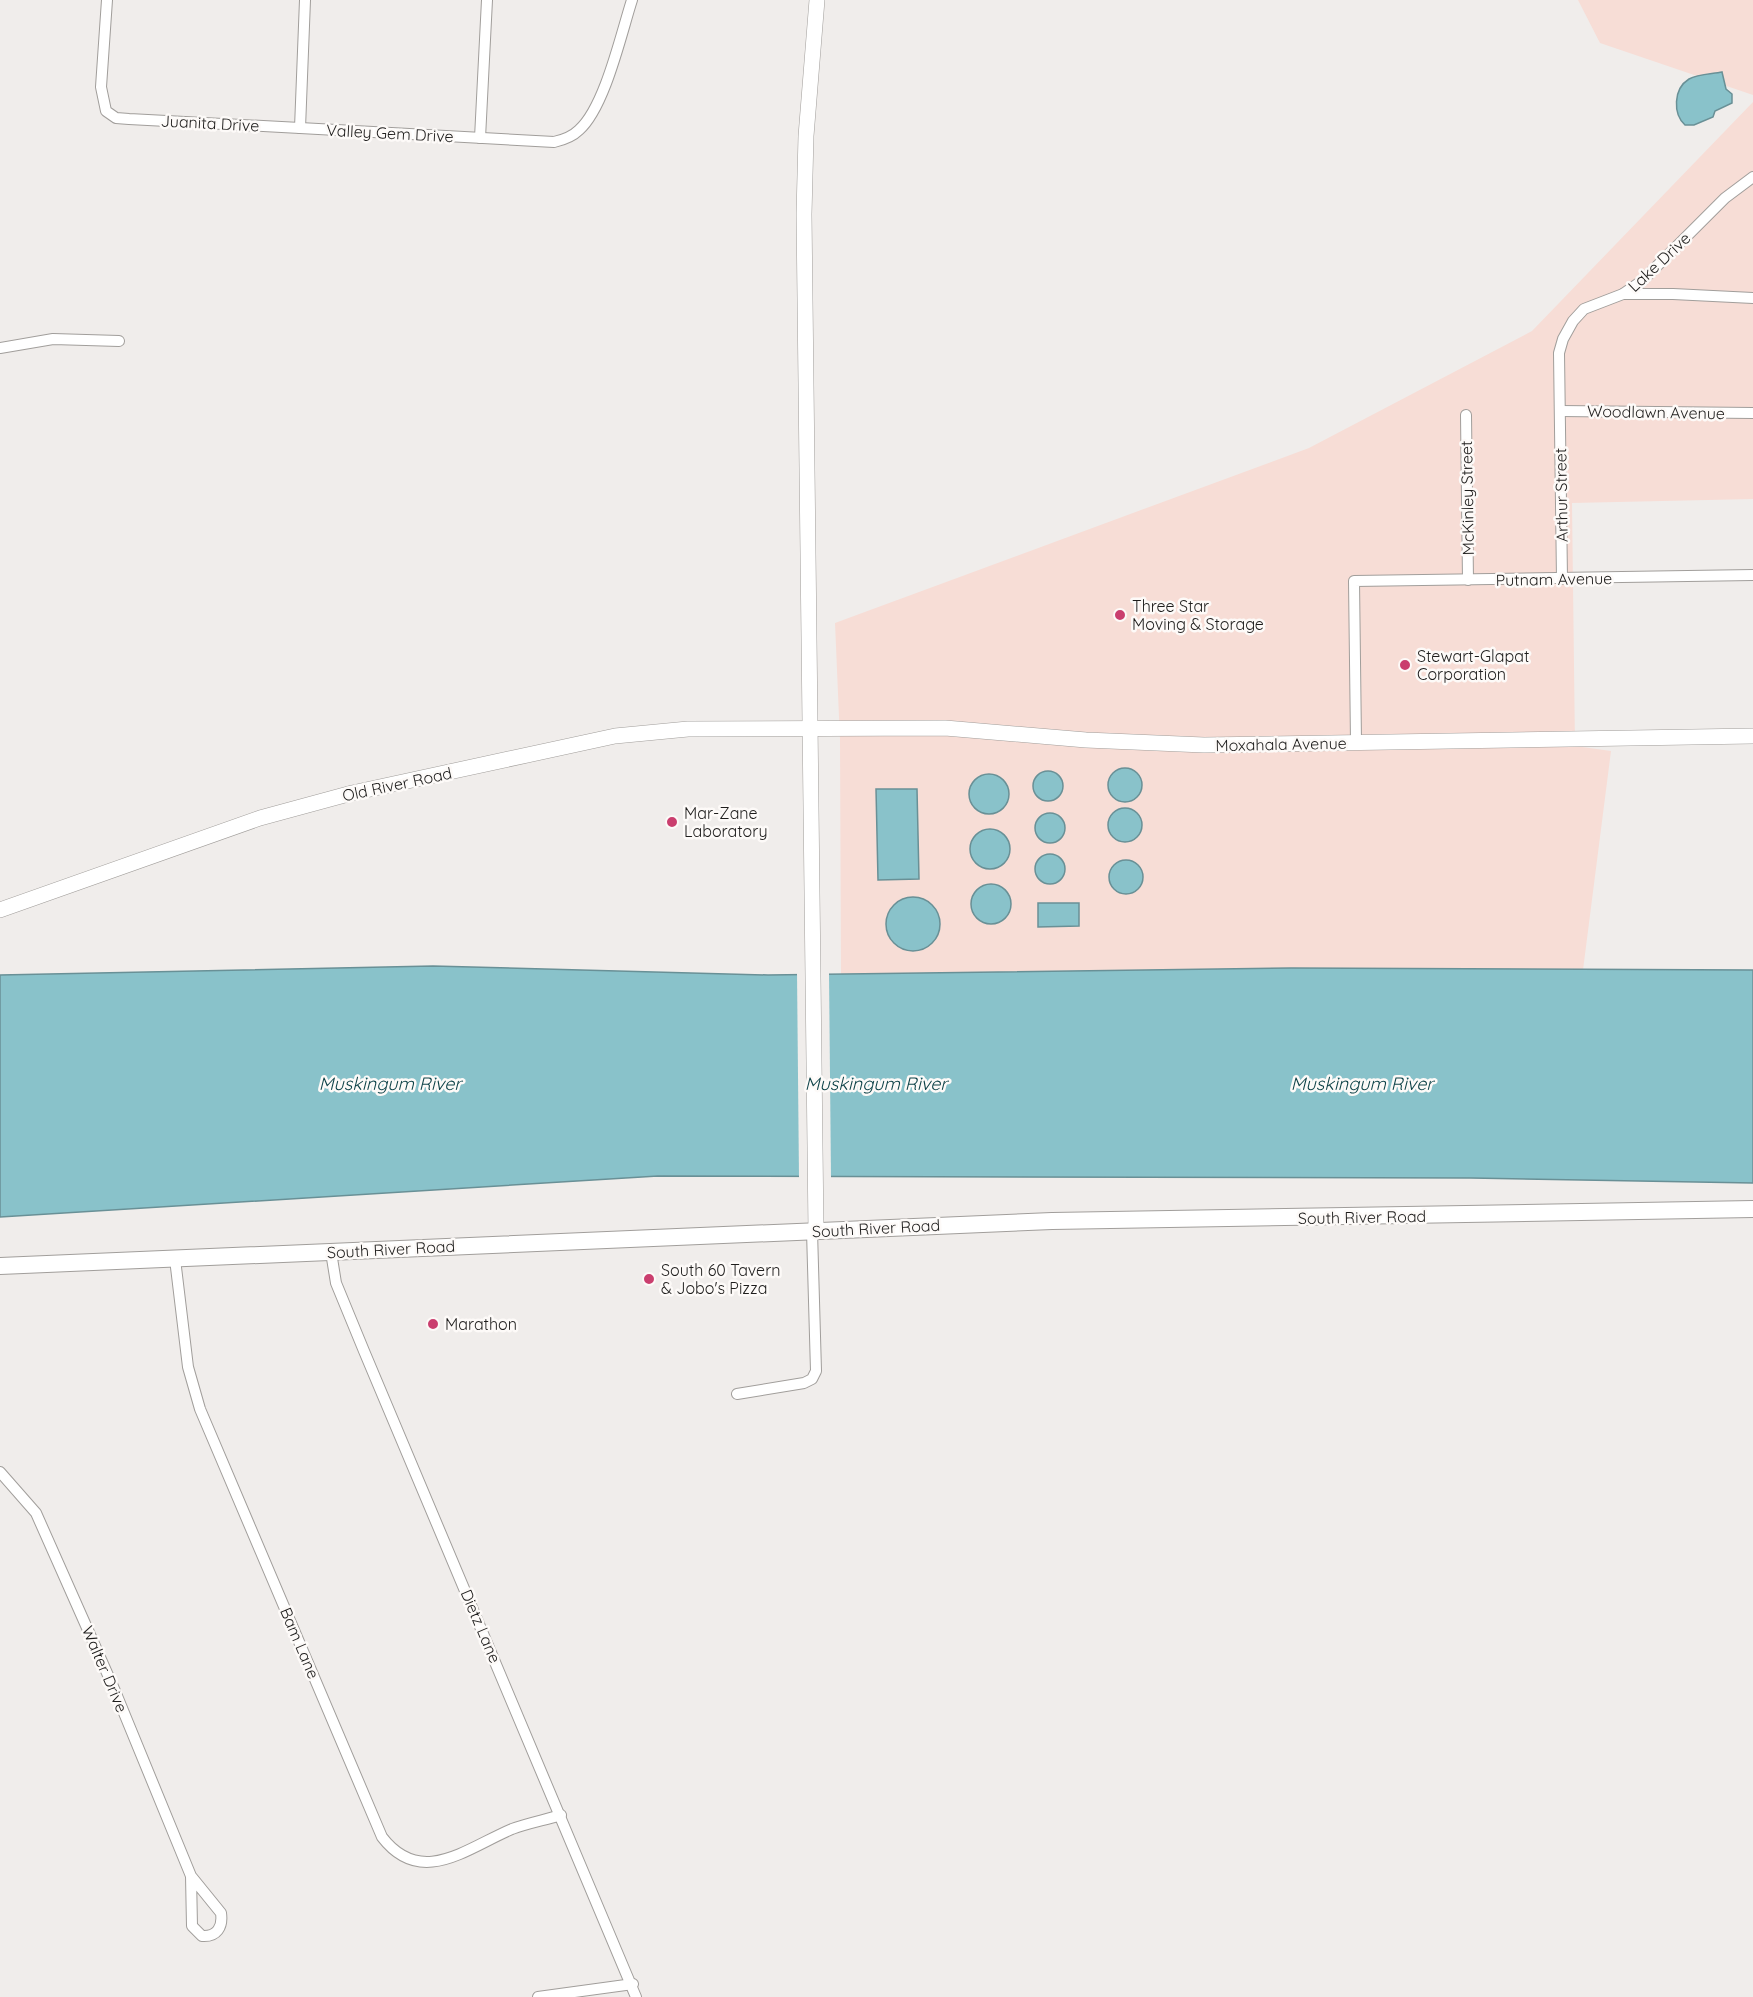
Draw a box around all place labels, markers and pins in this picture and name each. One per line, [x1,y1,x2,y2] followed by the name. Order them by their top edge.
[1132,596,1264,634] place label: Three Star Moving & Storage
[1113,608,1127,622] marker: Three Star Moving & Storage
[1417,646,1529,684] place label: Stewart-Glapat Corporation
[1398,658,1412,672] marker: Stewart-Glapat Corporation
[684,803,768,841] place label: Mar-Zane Laboratory
[665,815,679,829] marker: Mar-Zane Laboratory
[661,1260,781,1298] place label: South 60 Tavern & Jobo's Pizza
[642,1272,656,1286] marker: South 60 Tavern & Jobo's Pizza
[445,1314,517,1334] place label: Marathon
[426,1317,440,1331] marker: Marathon

